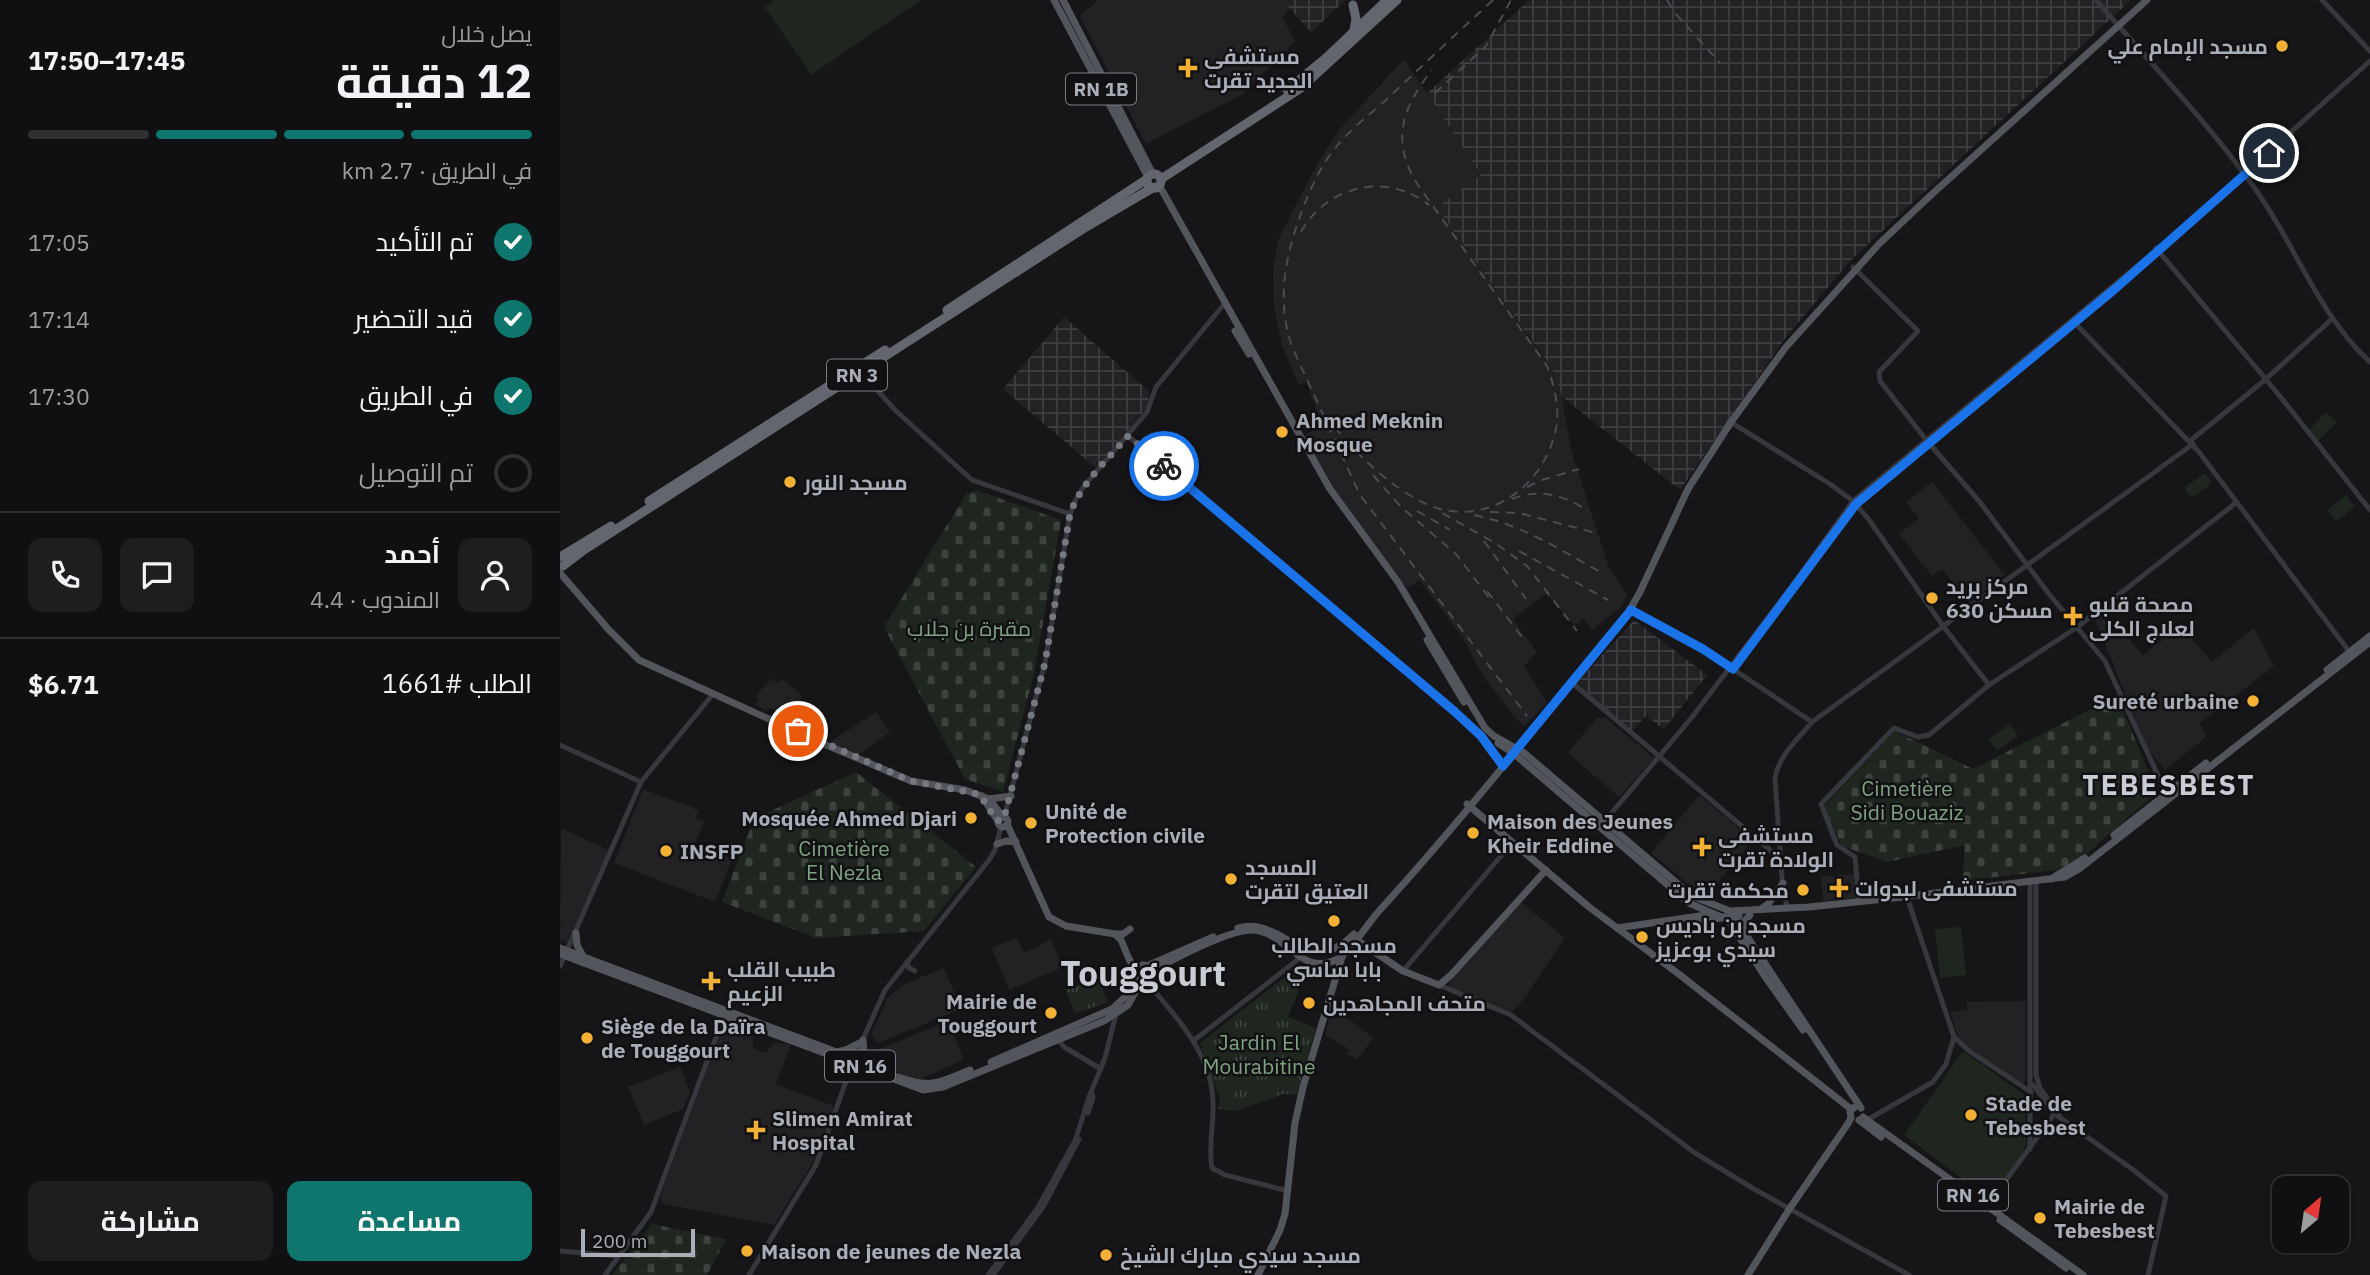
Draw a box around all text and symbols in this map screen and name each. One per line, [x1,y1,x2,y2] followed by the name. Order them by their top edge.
[441,18,532,48] text: يصل خلال
[2107,32,2268,64] place label: مسجد الإمام علي
[2274,38,2290,54] marker: مسجد الإمام علي
[1204,42,1313,94] place label: مستشفى الجديد تقرت
[28,43,185,77] text: 17:45–17:50
[336,51,532,111] text: 12 دقيقة
[1178,58,1198,78] marker: مستشفى الجديد تقرت
[1066,74,1136,104] road number: RN 1B
[2239,123,2299,183] pin
[2250,134,2288,172] icon: home
[342,155,532,185] text: في الطريق · 2.7 km
[494,223,532,261] icon: check
[376,224,473,258] text: تم التأكيد
[28,227,90,257] text: 17:05
[494,300,532,338] icon: check
[354,301,473,335] text: قيد التحضير
[28,304,90,334] text: 17:14
[827,360,887,390] road number: RN 3
[494,377,532,415] icon: check
[360,378,473,412] text: في الطريق
[28,381,90,411] text: 17:30
[1296,406,1443,458] place label: Ahmed Meknin Mosque
[1274,424,1290,440] marker: Ahmed Meknin Mosque
[1129,431,1199,501] courier
[1145,447,1183,485] icon: bike
[359,455,473,489] text: تم التوصيل
[803,468,908,496] place label: مسجد النور
[782,474,798,490] marker: مسجد النور
[384,536,440,570] text: أحمد
[28,538,102,612] button: phone
[120,538,194,612] button: chat
[458,538,532,612] button: person
[1946,572,2053,624] place label: مركز بريد 630 مسكن
[310,584,440,614] text: المندوب · 4.4
[1924,590,1940,606] marker: مركز بريد 630 مسكن
[2089,590,2195,643] place label: مصحة قلبو لعلاج الكلى
[2063,606,2083,626] marker: مصحة قلبو لعلاج الكلى
[907,614,1031,642] park label: مقبرة بن جلاب
[382,666,532,700] text: الطلب #1661
[28,667,99,701] text: $6.71
[2092,687,2239,715] place label: Sureté urbaine
[2245,693,2261,709] marker: Sureté urbaine
[768,701,828,761] pin
[779,712,817,750] icon: bag
[2082,766,2256,803] district label: TEBESBEST
[1850,774,1964,826] park label: Cimetière Sidi Bouaziz
[1045,797,1205,849] place label: Unité de Protection civile
[741,804,957,832] place label: Mosquée Ahmed Djari
[1487,807,1673,859] place label: Maison des Jeunes Kheir Eddine
[963,810,979,826] marker: Mosquée Ahmed Djari
[1023,815,1039,831] marker: Unité de Protection civile
[1718,821,1834,873] place label: مستشفى الولادة تقرت
[1465,825,1481,841] marker: Maison des Jeunes Kheir Eddine
[798,834,890,886] park label: Cimetière El Nezla
[680,837,743,865] place label: INSFP
[1692,837,1712,857] marker: مستشفى الولادة تقرت
[658,843,674,859] marker: INSFP
[1245,853,1369,905] place label: المسجد العتيق لتقرت
[1223,871,1239,887] marker: المسجد العتيق لتقرت
[1855,874,2018,902] place label: مستشفى لبدوات
[1668,876,1789,904] place label: محكمة تقرت
[1829,878,1849,898] marker: مستشفى لبدوات
[1795,882,1811,898] marker: محكمة تقرت
[1655,911,1806,967] place label: مسجد بن باديس سيدي بوعزيز
[1326,913,1342,929] marker: مسجد الطالب بابا ساسي
[1634,929,1650,945] marker: مسجد بن باديس سيدي بوعزيز
[1271,931,1397,986] place label: مسجد الطالب بابا ساسي
[1060,950,1226,996] district label: Touggourt
[727,955,836,1008] place label: طبيب القلب الزعيم
[701,971,721,991] marker: طبيب القلب الزعيم
[938,987,1037,1039] place label: Mairie de Touggourt
[1323,989,1486,1017] place label: متحف المجاهدين
[1301,995,1317,1011] marker: متحف المجاهدين
[1043,1005,1059,1021] marker: Mairie de Touggourt
[601,1012,766,1064] place label: Siège de la Daïra de Touggourt
[1202,1028,1316,1080] park label: Jardin El Mourabitine
[579,1030,595,1046] marker: Siège de la Daïra de Touggourt
[825,1050,895,1082] road number: RN 16
[1985,1089,2086,1141] place label: Stade de Tebesbest
[772,1104,913,1156] place label: Slimen Amirat Hospital
[1963,1107,1979,1123] marker: Stade de Tebesbest
[746,1120,766,1140] marker: Slimen Amirat Hospital
[2272,1176,2348,1253] north arrow
[2272,1176,2349,1253] map controls
[1938,1180,2008,1210] road number: RN 16
[28,1181,273,1261] button: مشاركة
[287,1181,532,1261] button: مساعدة
[2054,1192,2155,1244] place label: Mairie de Tebesbest
[2032,1210,2048,1226] marker: Mairie de Tebesbest
[581,1226,695,1258] scale bar
[592,1229,647,1253] text: 200 m
[761,1237,1021,1265] place label: Maison de jeunes de Nezla
[1120,1241,1361,1273] place label: مسجد سيدي مبارك الشيخ
[739,1243,755,1259] marker: Maison de jeunes de Nezla
[1098,1247,1114,1263] marker: مسجد سيدي مبارك الشيخ

